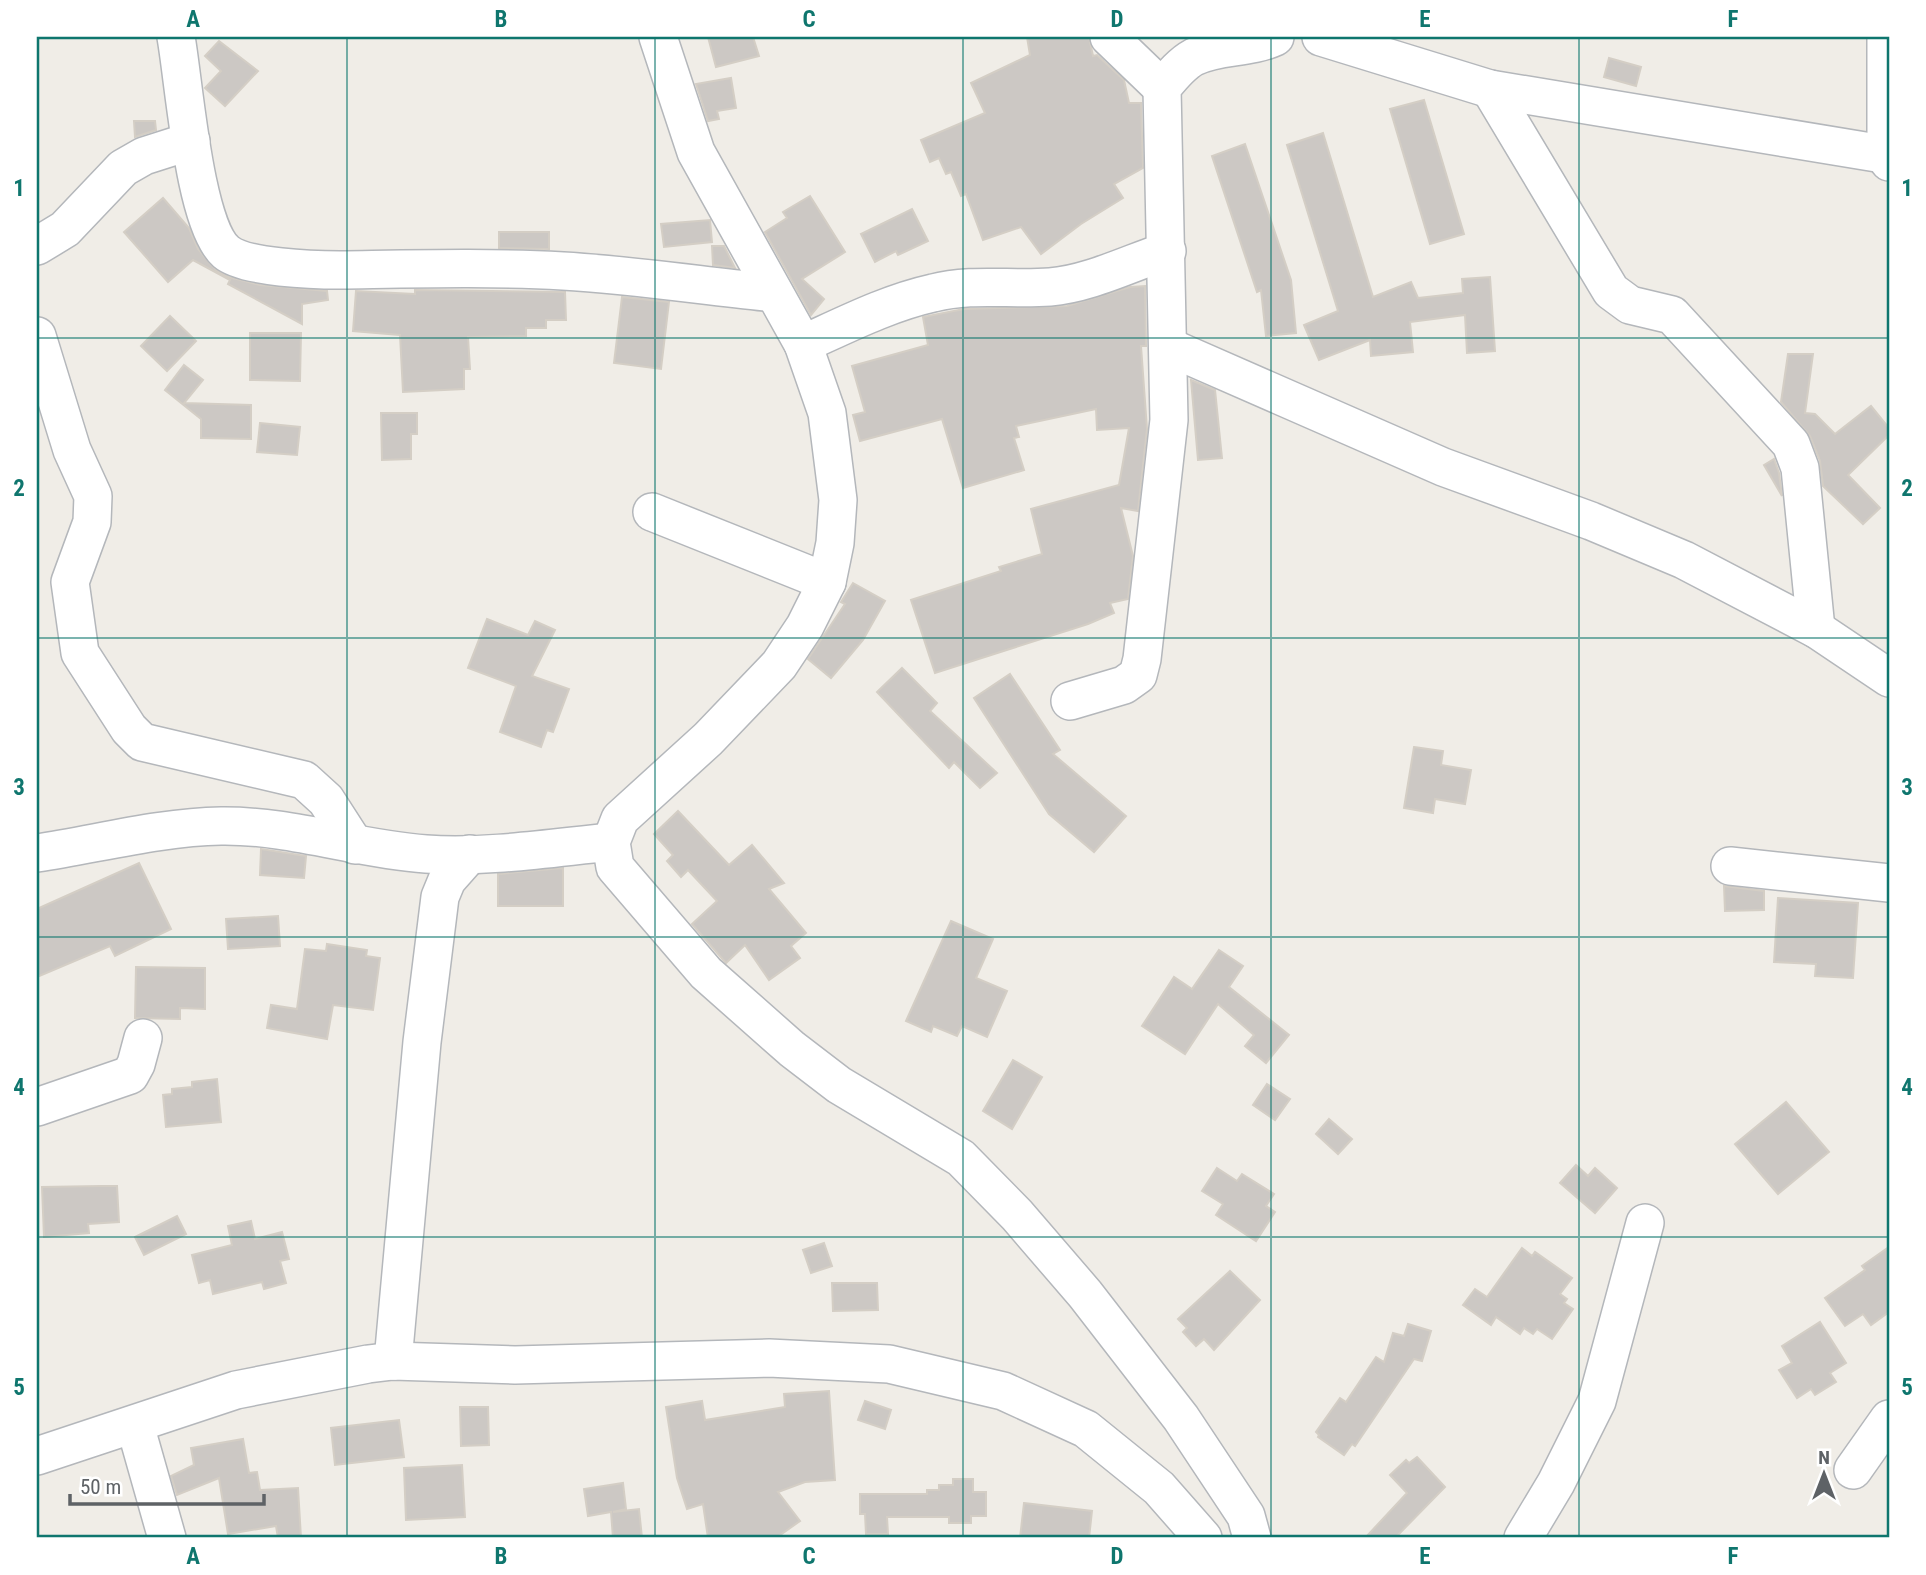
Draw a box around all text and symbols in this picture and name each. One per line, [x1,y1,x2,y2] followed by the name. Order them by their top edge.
[186,6,200,33] text: A
[495,6,507,33] text: B
[802,6,816,33] text: C
[1111,6,1124,33] text: D
[1419,6,1431,33] text: E
[1728,6,1739,33] text: F
[13,175,25,202] text: 1
[1901,175,1913,202] text: 1
[13,475,25,502] text: 2
[1901,475,1913,502] text: 2
[13,774,25,801] text: 3
[1901,774,1913,801] text: 3
[13,1074,25,1101] text: 4
[1901,1074,1913,1101] text: 4
[13,1374,25,1401] text: 5
[1901,1374,1913,1401] text: 5
[1790,1438,1860,1508] north arrow
[1818,1446,1830,1469] text: N
[70,1463,264,1507] scale bar
[80,1475,121,1499] text: 50 m
[186,1543,200,1570] text: A
[495,1543,507,1570] text: B
[802,1543,816,1570] text: C
[1111,1543,1124,1570] text: D
[1419,1543,1431,1570] text: E
[1728,1543,1739,1570] text: F

